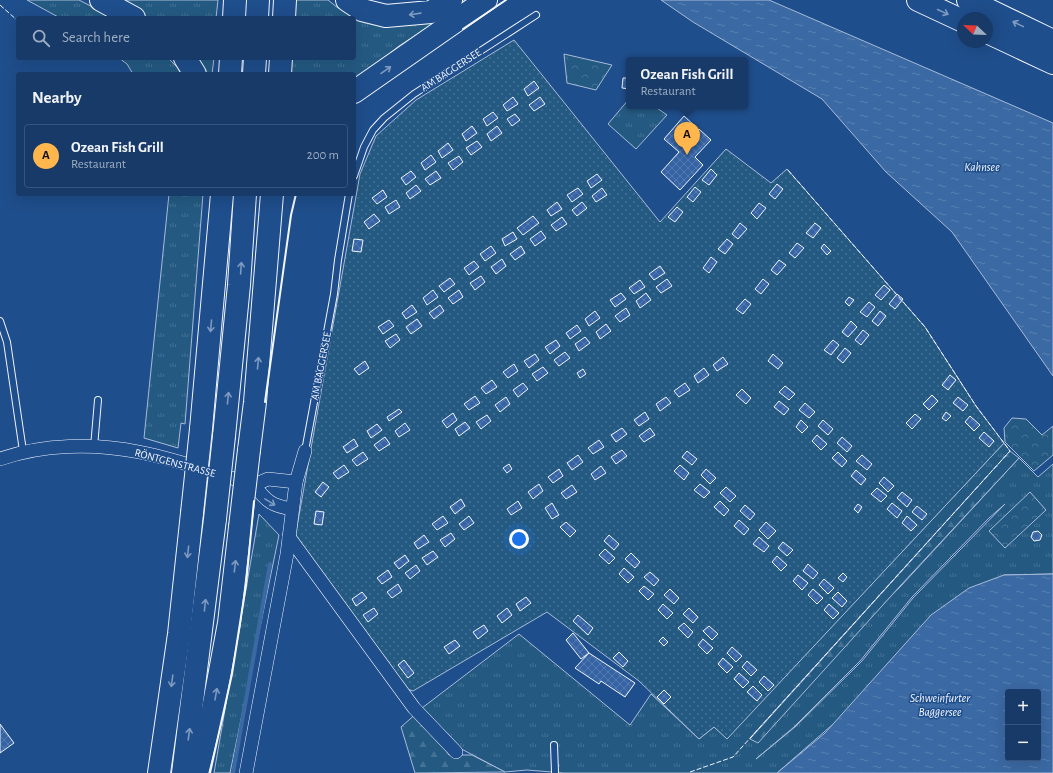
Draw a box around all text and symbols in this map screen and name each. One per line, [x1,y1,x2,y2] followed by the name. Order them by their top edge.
[937,9,949,16] one-way arrow
[409,10,422,18] one-way arrow
[957,12,993,48] north arrow
[16,16,356,60] search box
[1012,20,1024,27] one-way arrow
[30,27,52,49] icon: search
[62,30,130,45] text: Search here
[419,46,484,94] street label: AM BAGGERSEE
[626,57,748,109] popup
[380,66,391,74] one-way arrow
[641,67,733,82] text: Ozean Fish Grill
[641,85,696,98] text: Restaurant
[32,89,82,106] text: Nearby
[674,122,700,155] pin: A
[71,140,164,155] text: Ozean Fish Grill
[42,149,50,162] text: A
[307,149,339,162] text: 200 m
[71,158,126,171] text: Restaurant
[964,161,1000,173] water label: Kahnsee
[237,262,244,275] one-way arrow
[207,319,214,332] one-way arrow
[309,330,333,401] street label: AM BAGGERSEE
[254,357,262,370] one-way arrow
[224,392,231,405] one-way arrow
[133,447,217,479] street label: RÖNTGENSTRASSE
[264,498,276,506] one-way arrow
[509,529,529,549] your location
[184,545,191,558] one-way arrow
[232,560,239,573] one-way arrow
[202,599,209,612] one-way arrow
[168,674,176,687] one-way arrow
[212,688,220,701] one-way arrow
[1005,689,1041,761] map controls
[1005,689,1041,725] button: +
[910,692,971,718] water label: Schweinfurter Baggersee
[1005,725,1041,761] button: −
[185,728,193,741] one-way arrow

